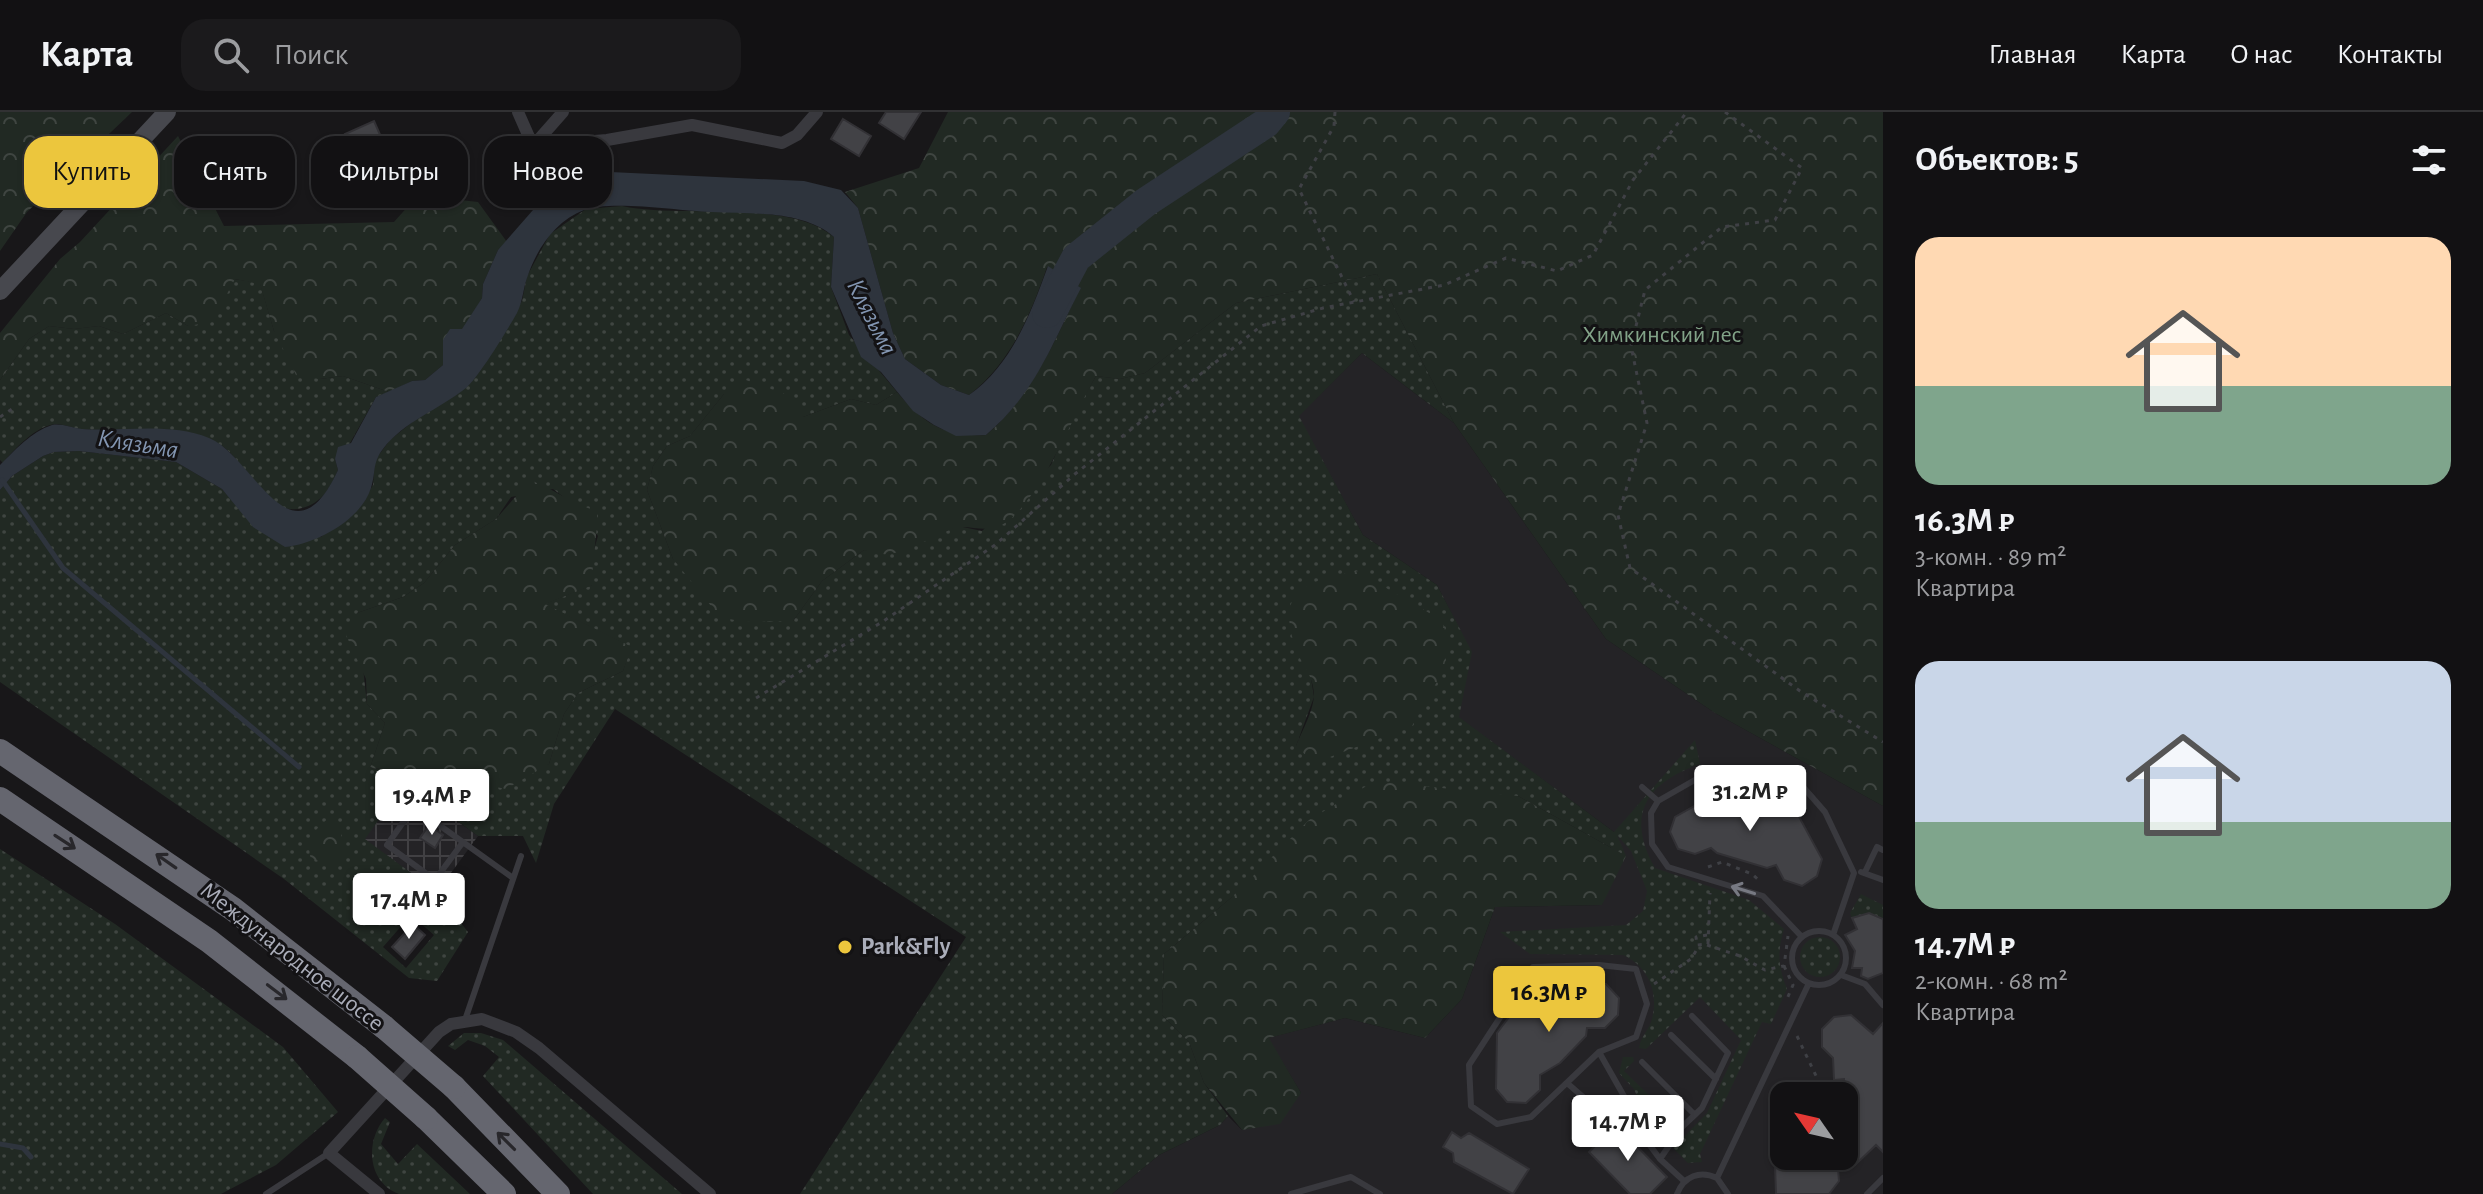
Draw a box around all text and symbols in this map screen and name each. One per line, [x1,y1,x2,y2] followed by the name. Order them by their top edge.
[181,19,741,91] search box
[209,33,253,77] icon: search
[40,36,133,74] text: Карта
[273,40,348,70] text: Поиск
[1988,41,2076,69] text: Главная
[2120,41,2186,69] text: Карта
[2230,41,2293,69] text: О нас
[2337,41,2443,69] text: Контакты
[24,136,158,208] chip: Купить
[174,136,295,208] chip: Снять
[311,136,468,208] chip: Фильтры
[484,136,612,208] chip: Новое
[2407,138,2451,182] icon: filters
[1915,143,2079,177] text: Объектов: 5
[842,275,902,359] water label: Клязьма
[2111,289,2255,433] icon: home
[1583,323,1741,347] park label: Химкинский лес
[96,425,180,463] water label: Клязьма
[1915,504,2014,538] text: 16.3M ₽
[1915,544,2066,570] text: 3-комн. · 89 m²
[1915,575,2015,601] text: Квартира
[2111,713,2255,857] icon: home
[1676,765,1824,833] pin: 31.2M ₽
[358,769,506,837] pin: 19.4M ₽
[1712,778,1788,804] text: 31.2M ₽
[393,782,471,808] text: 19.4M ₽
[53,834,76,850] one-way arrow
[156,853,177,870] one-way arrow
[335,873,483,941] pin: 17.4M ₽
[196,878,388,1036] street label: Международное шоссе
[1730,882,1756,897] one-way arrow
[371,886,447,912] text: 17.4M ₽
[1915,928,2015,962] text: 14.7M ₽
[861,935,951,959] place label: Park&Fly
[836,938,854,956] marker: Park&Fly
[1475,966,1623,1034] pin: 16.3M ₽
[1915,968,2068,994] text: 2-комн. · 68 m²
[1511,979,1587,1005] text: 16.3M ₽
[266,984,287,1001] one-way arrow
[1915,999,2015,1025] text: Квартира
[1770,1082,1858,1170] north arrow
[1770,1082,1858,1170] map controls
[1554,1095,1702,1163] pin: 14.7M ₽
[1590,1108,1666,1134] text: 14.7M ₽
[497,1132,516,1151] one-way arrow

